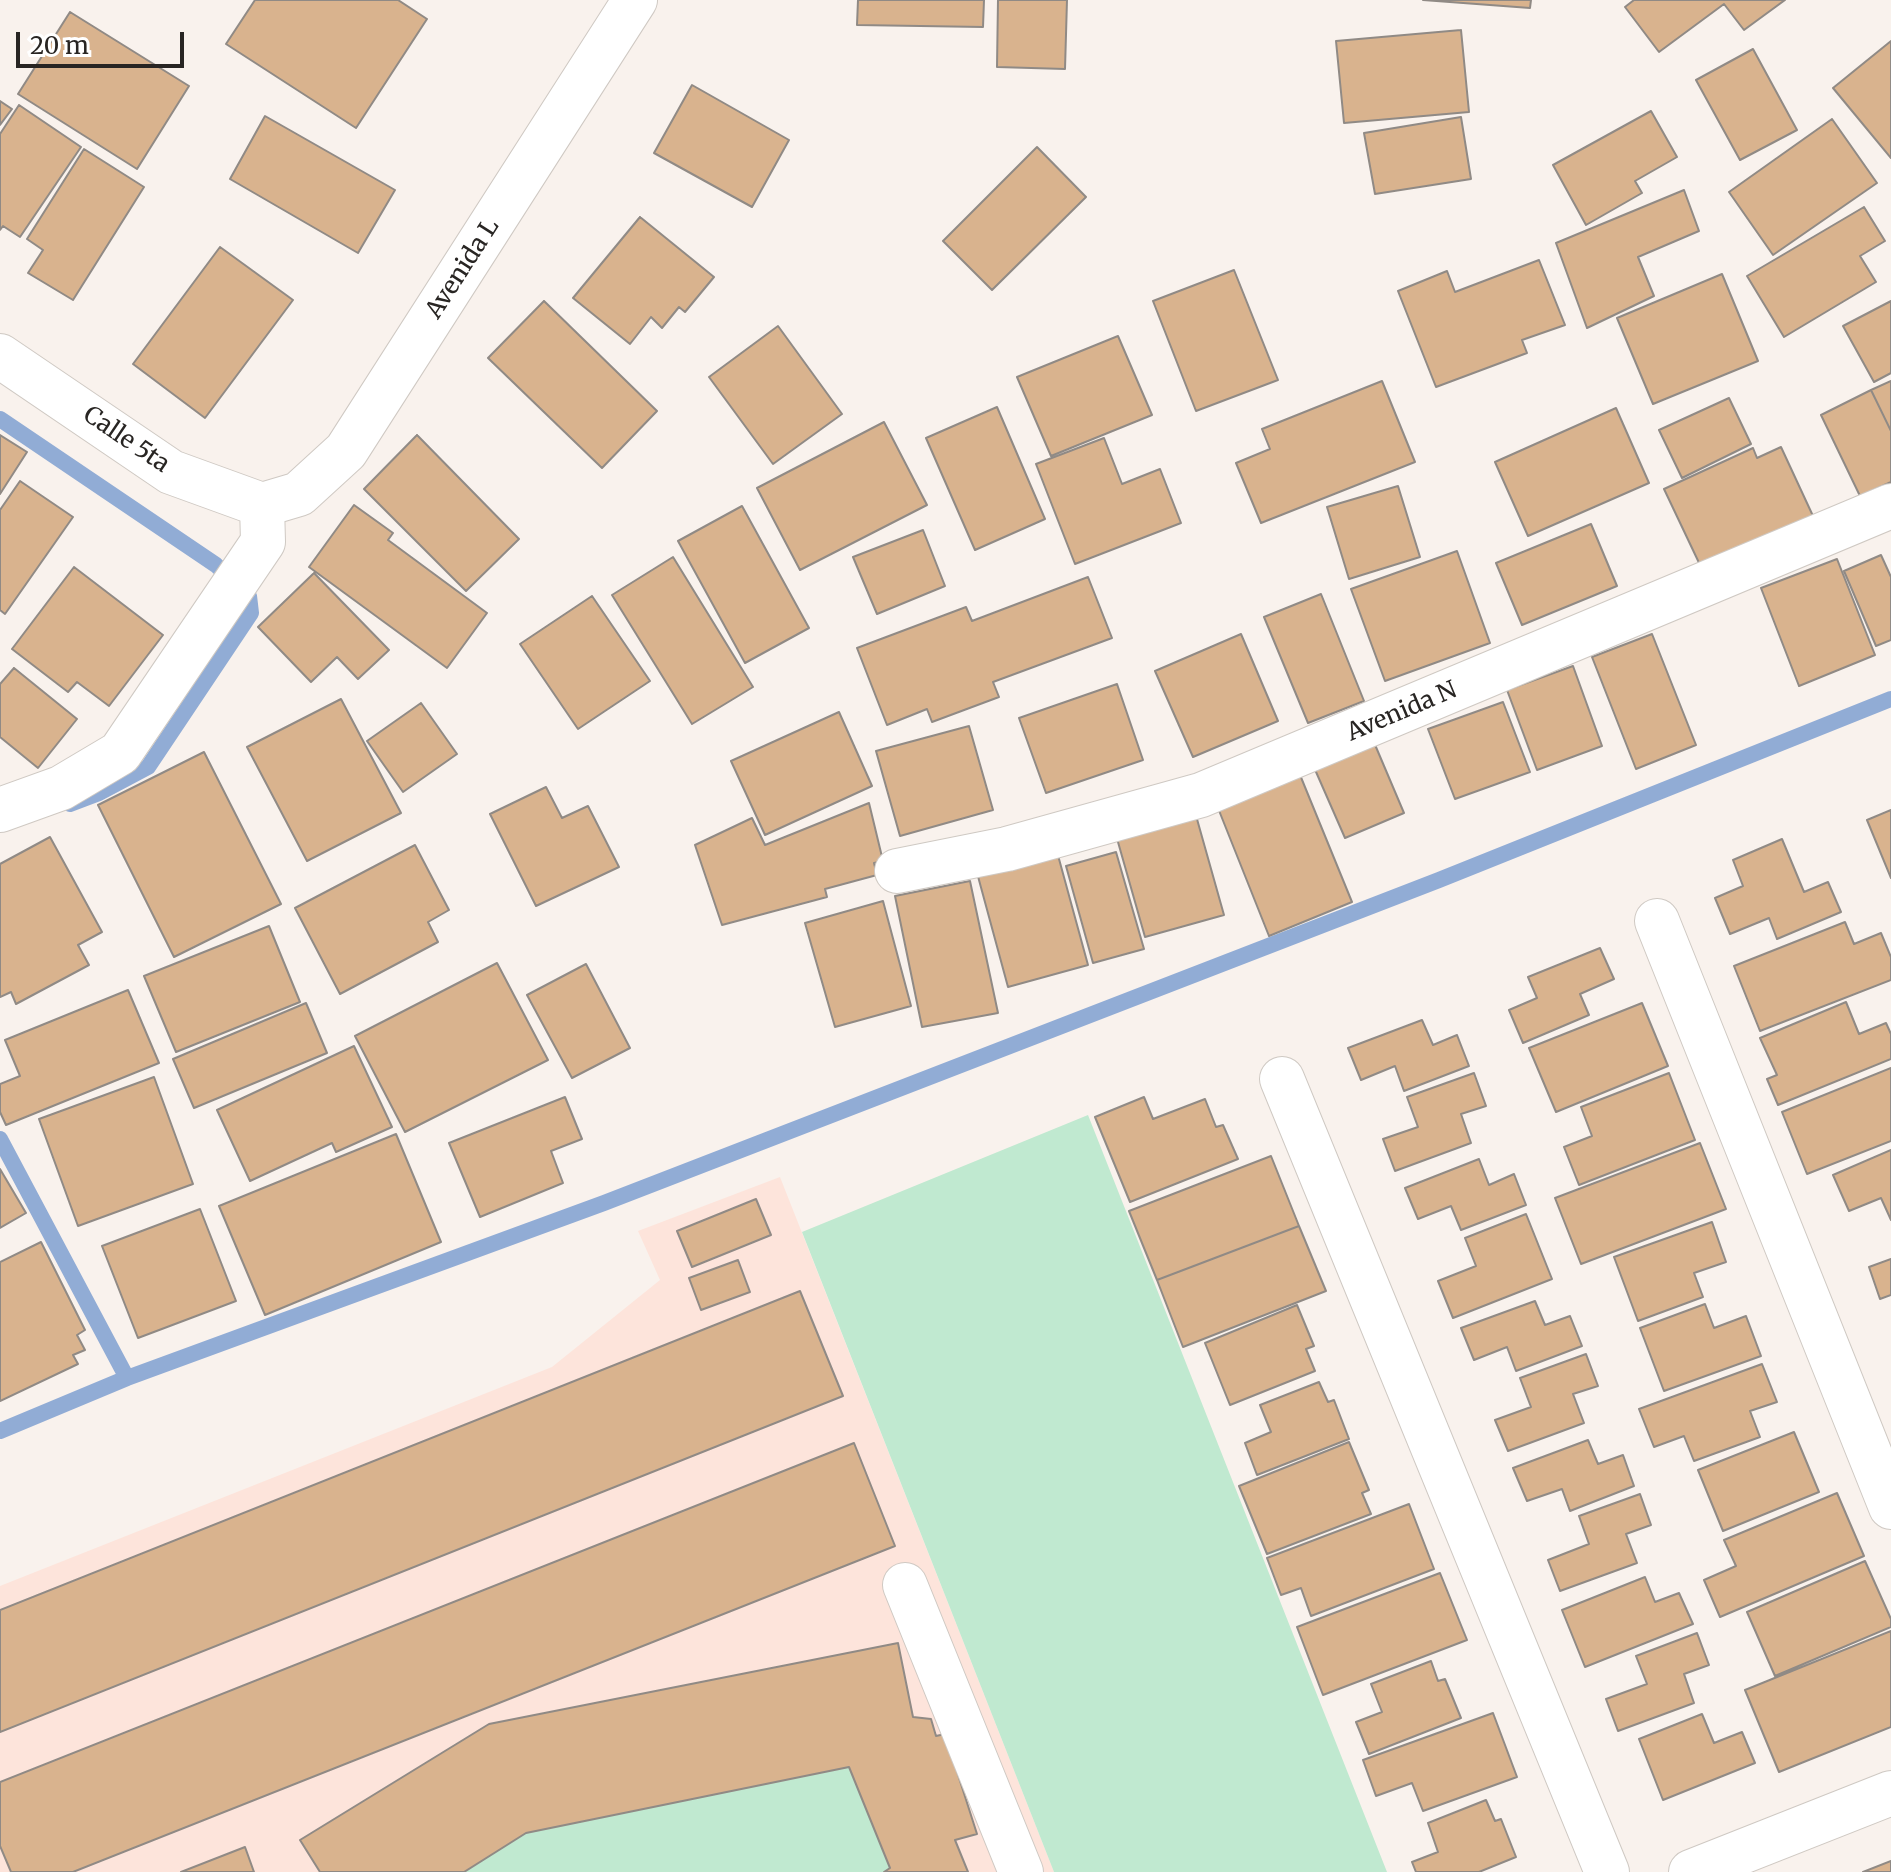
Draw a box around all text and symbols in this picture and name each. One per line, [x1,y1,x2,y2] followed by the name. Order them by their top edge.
[20,16,188,66] scale bar
[30,30,89,61] text: 20 m
[420,214,506,324] street label: Avenida L
[77,401,175,479] street label: Calle 5ta
[1343,676,1461,748] street label: Avenida N

